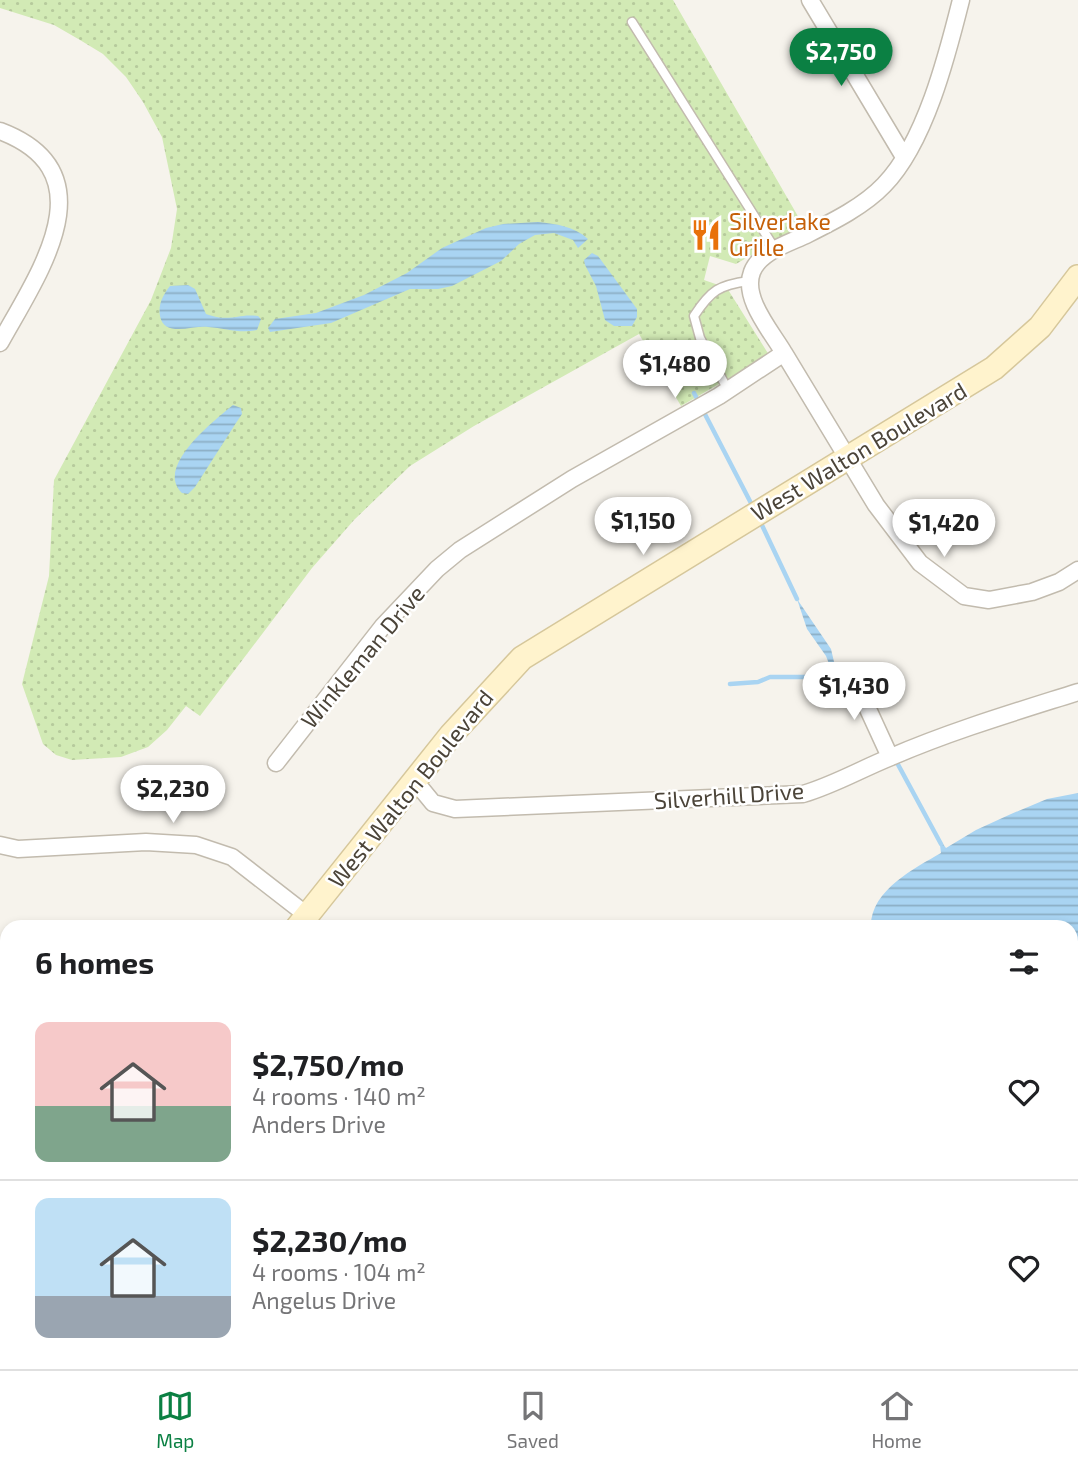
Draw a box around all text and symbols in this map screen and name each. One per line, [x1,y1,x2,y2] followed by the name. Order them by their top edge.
[784,28,898,88] pin: $2,750
[806,37,876,65] text: $2,750
[729,207,831,261] place label: Silverlake Grille
[689,218,723,252] restaurant icon: Silverlake Grille
[618,340,732,400] pin: $1,480
[639,349,711,377] text: $1,480
[746,376,971,527] street label: West Walton Boulevard
[586,498,700,557] pin: $1,150
[887,500,1001,559] pin: $1,420
[611,506,676,534] text: $1,150
[908,508,980,536] text: $1,420
[294,579,430,733] street label: Winkleman Drive
[797,662,911,722] pin: $1,430
[819,671,889,699] text: $1,430
[322,684,499,893] street label: West Walton Boulevard
[116,766,230,825] pin: $2,230
[136,774,210,802] text: $2,230
[653,776,805,814] street label: Silverhill Drive
[1005,943,1043,981] icon: filters
[35,944,154,980] text: 6 homes
[252,1046,404,1082] text: $2,750/mo
[91,1050,175,1134] icon: home
[1005,1073,1043,1111] icon: heart
[252,1082,426,1110] text: 4 rooms · 140 m²
[252,1110,386,1138] text: Anders Drive
[252,1222,407,1258] text: $2,230/mo
[91,1226,175,1310] icon: home
[1005,1249,1043,1287] icon: heart
[252,1258,426,1286] text: 4 rooms · 104 m²
[252,1286,396,1314] text: Angelus Drive
[156,1387,194,1452] tab: Map
[507,1387,559,1452] tab: Saved
[871,1387,922,1452] tab: Home

